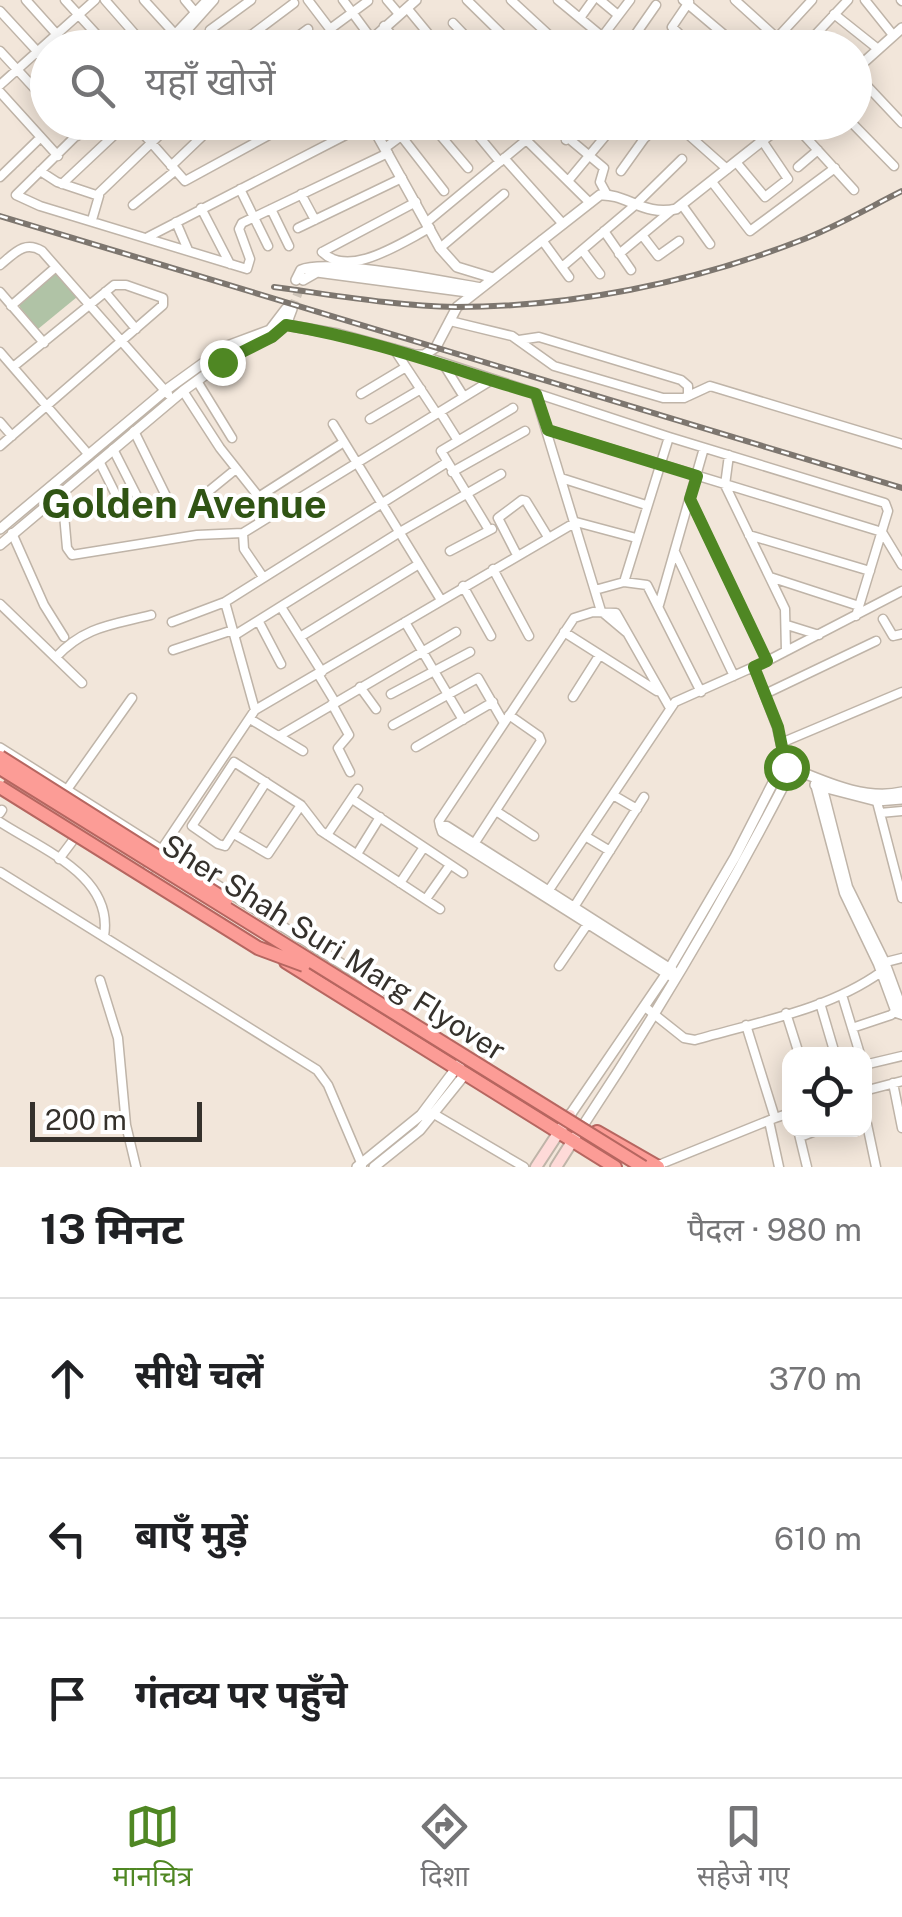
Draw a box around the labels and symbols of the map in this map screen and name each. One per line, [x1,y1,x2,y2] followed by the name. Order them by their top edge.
[200,340,246,386] route end
[41,480,327,527] district label: Golden Avenue
[764,745,810,791] route start
[155,826,513,1068] street label: Sher Shah Suri Marg Flyover
[30,1097,202,1142] scale bar

